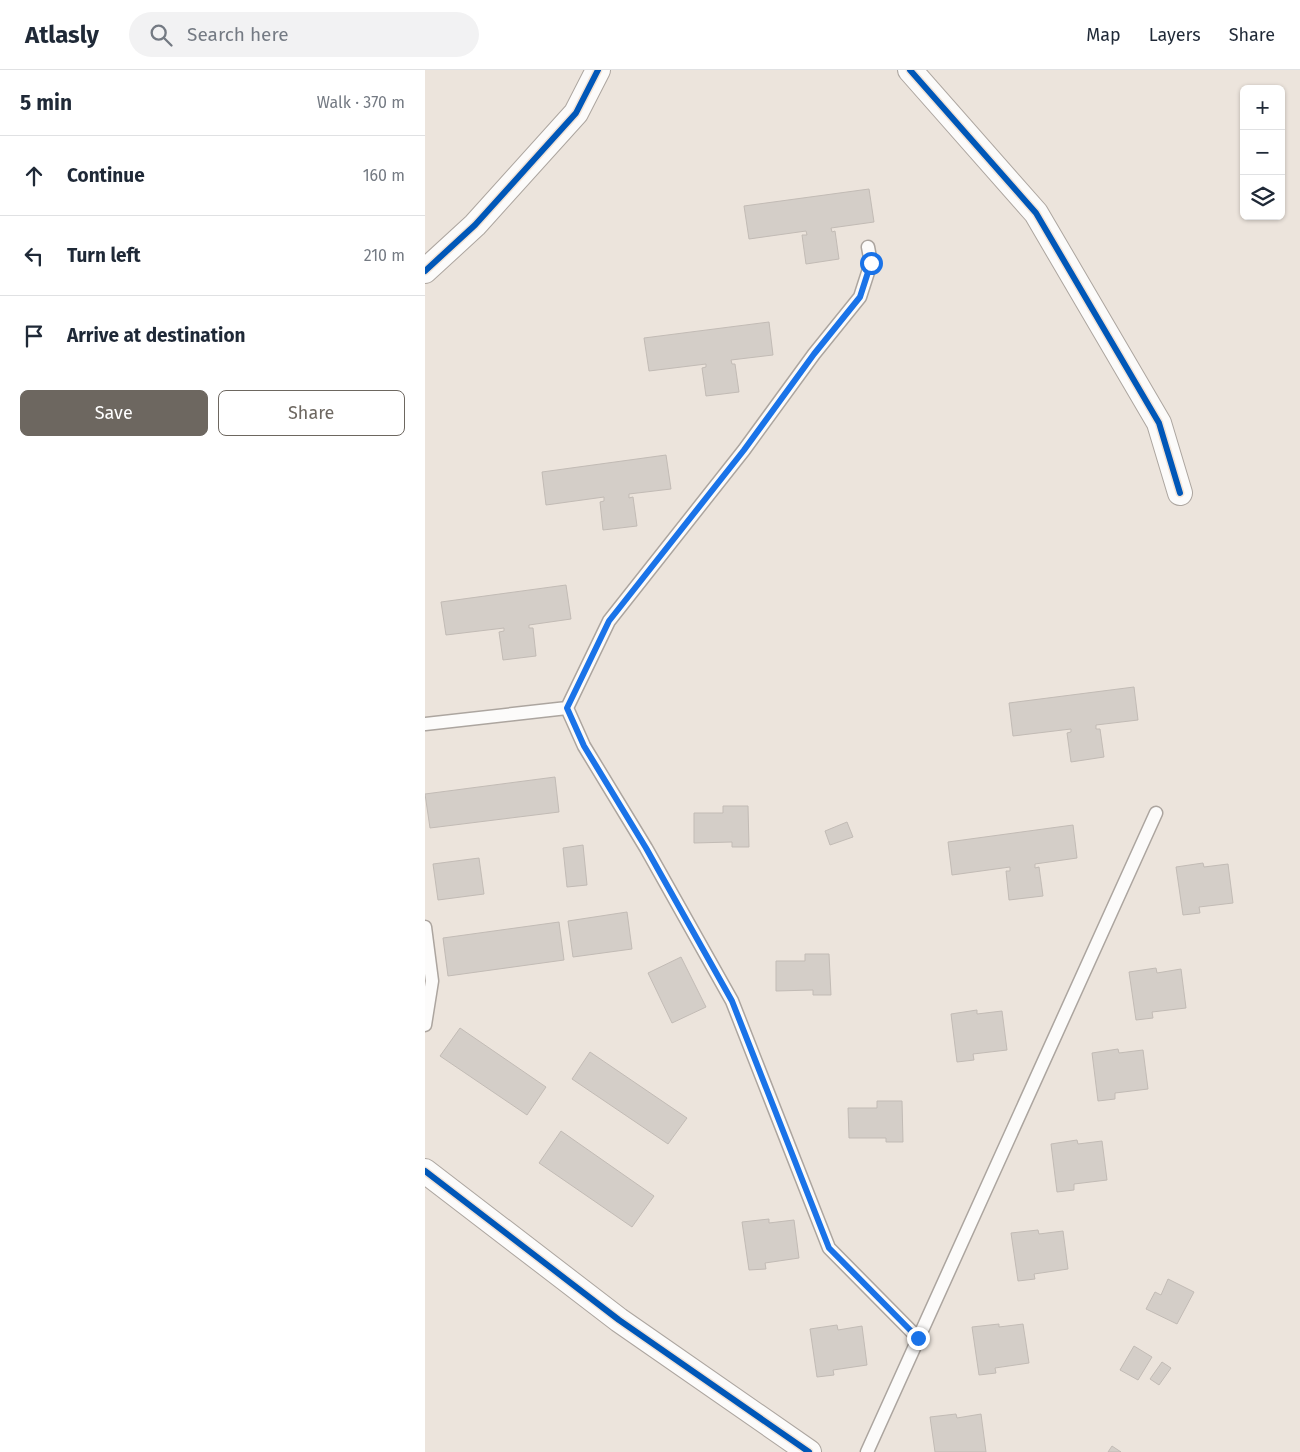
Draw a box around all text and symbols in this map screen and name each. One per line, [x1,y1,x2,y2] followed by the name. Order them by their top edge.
[129,12,479,57] search box
[25,21,99,49] text: Atlasly
[147,21,175,49] icon: search
[187,23,289,46] text: Search here
[1086,24,1121,46] text: Map
[1149,24,1201,46] text: Layers
[1229,24,1275,46] text: Share
[1240,85,1285,220] map controls
[1240,85,1285,130] button: +
[20,90,72,116] text: 5 min
[317,93,405,112] text: Walk · 370 m
[1240,130,1285,175] button: −
[20,162,48,190] icon: ahead
[67,164,145,187] text: Continue
[363,166,405,185] text: 160 m
[1240,175,1285,220] button: layers
[20,242,48,270] icon: left
[67,244,141,267] text: Turn left
[364,246,405,265] text: 210 m
[860,252,883,275] route start
[20,322,48,350] icon: arrive
[67,324,246,347] text: Arrive at destination
[20,390,208,436] button: Save
[218,390,405,436] button: Share
[907,1327,930,1350] route end

